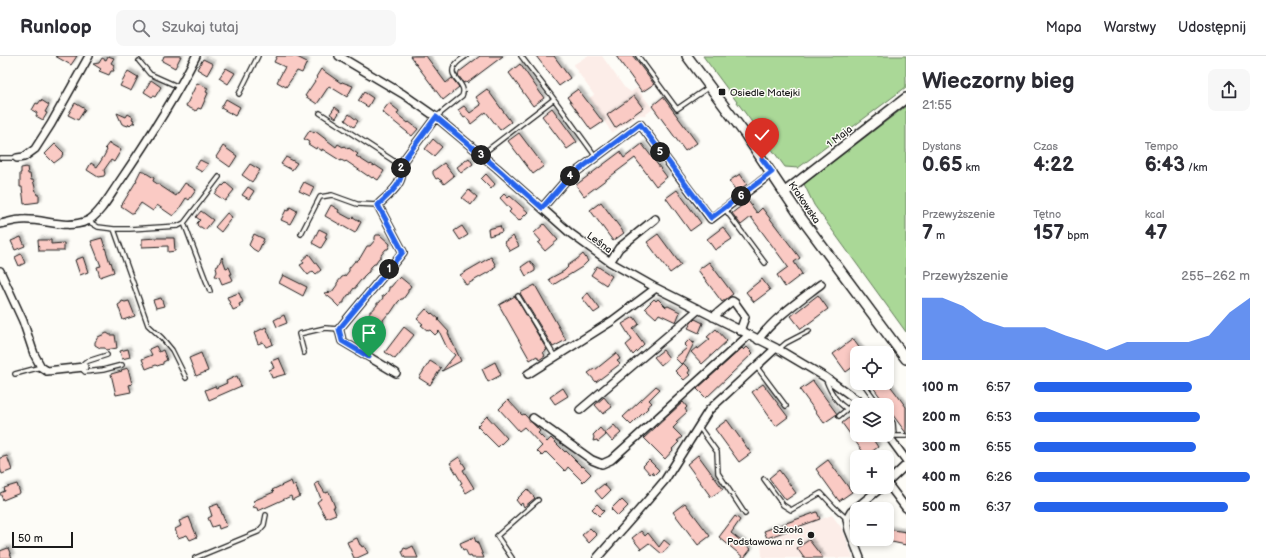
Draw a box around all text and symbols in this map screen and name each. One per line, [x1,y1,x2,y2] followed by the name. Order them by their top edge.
[116,10,396,46] search box
[20,16,92,39] text: Runloop
[130,17,152,39] icon: search
[162,18,239,37] text: Szukaj tutaj
[1046,19,1082,36] text: Mapa
[1104,19,1156,36] text: Warstwy
[1178,19,1246,36] text: Udostępnij
[922,68,1074,95] text: Wieczorny bieg
[1208,69,1250,111] button: share
[717,87,727,97] marker: Osiedle Matejki
[730,87,800,99] place label: Osiedle Matejki
[922,97,952,113] text: 21:55
[745,118,779,159] pin
[825,123,855,150] street label: 1 Maja
[751,124,773,146] icon: check
[922,140,961,153] text: Dystans
[1033,140,1058,153] text: Czas
[1145,140,1178,153] text: Tempo
[650,142,670,162] pin: 5
[471,145,491,165] pin: 3
[657,145,663,158] text: 5
[478,148,484,161] text: 3
[922,153,963,177] text: 0.65
[1033,153,1074,177] text: 4:22
[1145,153,1185,177] text: 6:43
[391,158,411,178] pin: 2
[398,161,404,174] text: 2
[963,161,980,174] text: km
[1185,161,1207,174] text: /km
[560,166,580,186] pin: 4
[567,169,573,182] text: 4
[786,179,823,226] street label: Krakowska
[731,186,751,206] pin: 6
[738,189,744,202] text: 6
[922,208,995,221] text: Przewyższenie
[1033,208,1061,221] text: Tętno
[1145,208,1164,221] text: kcal
[922,221,933,245] text: 7
[1033,221,1064,245] text: 157
[1145,221,1167,245] text: 47
[933,229,945,242] text: m
[1064,229,1089,242] text: bpm
[584,230,615,256] street label: Leśna
[379,259,399,279] pin: 1
[387,262,391,275] text: 1
[922,268,1008,284] text: Przewyższenie
[1181,268,1250,284] text: 255–262 m
[352,316,386,357] pin
[358,322,380,344] icon: arrive
[850,346,894,546] map controls
[850,346,894,390] button: locate
[922,379,958,395] text: 100 m
[986,379,1010,395] text: 6:57
[850,398,894,442] button: layers
[922,409,960,425] text: 200 m
[986,409,1012,425] text: 6:53
[922,439,960,455] text: 300 m
[986,439,1011,455] text: 6:55
[850,450,894,494] button: +
[922,469,960,485] text: 400 m
[986,469,1012,485] text: 6:26
[922,499,960,515] text: 500 m
[986,499,1011,515] text: 6:37
[850,502,894,546] button: −
[727,524,803,548] place label: Szkoła Podstawowa nr 6
[12,530,73,549] scale bar
[806,530,816,540] marker: Szkoła Podstawowa nr 6
[18,532,43,545] text: 50 m

